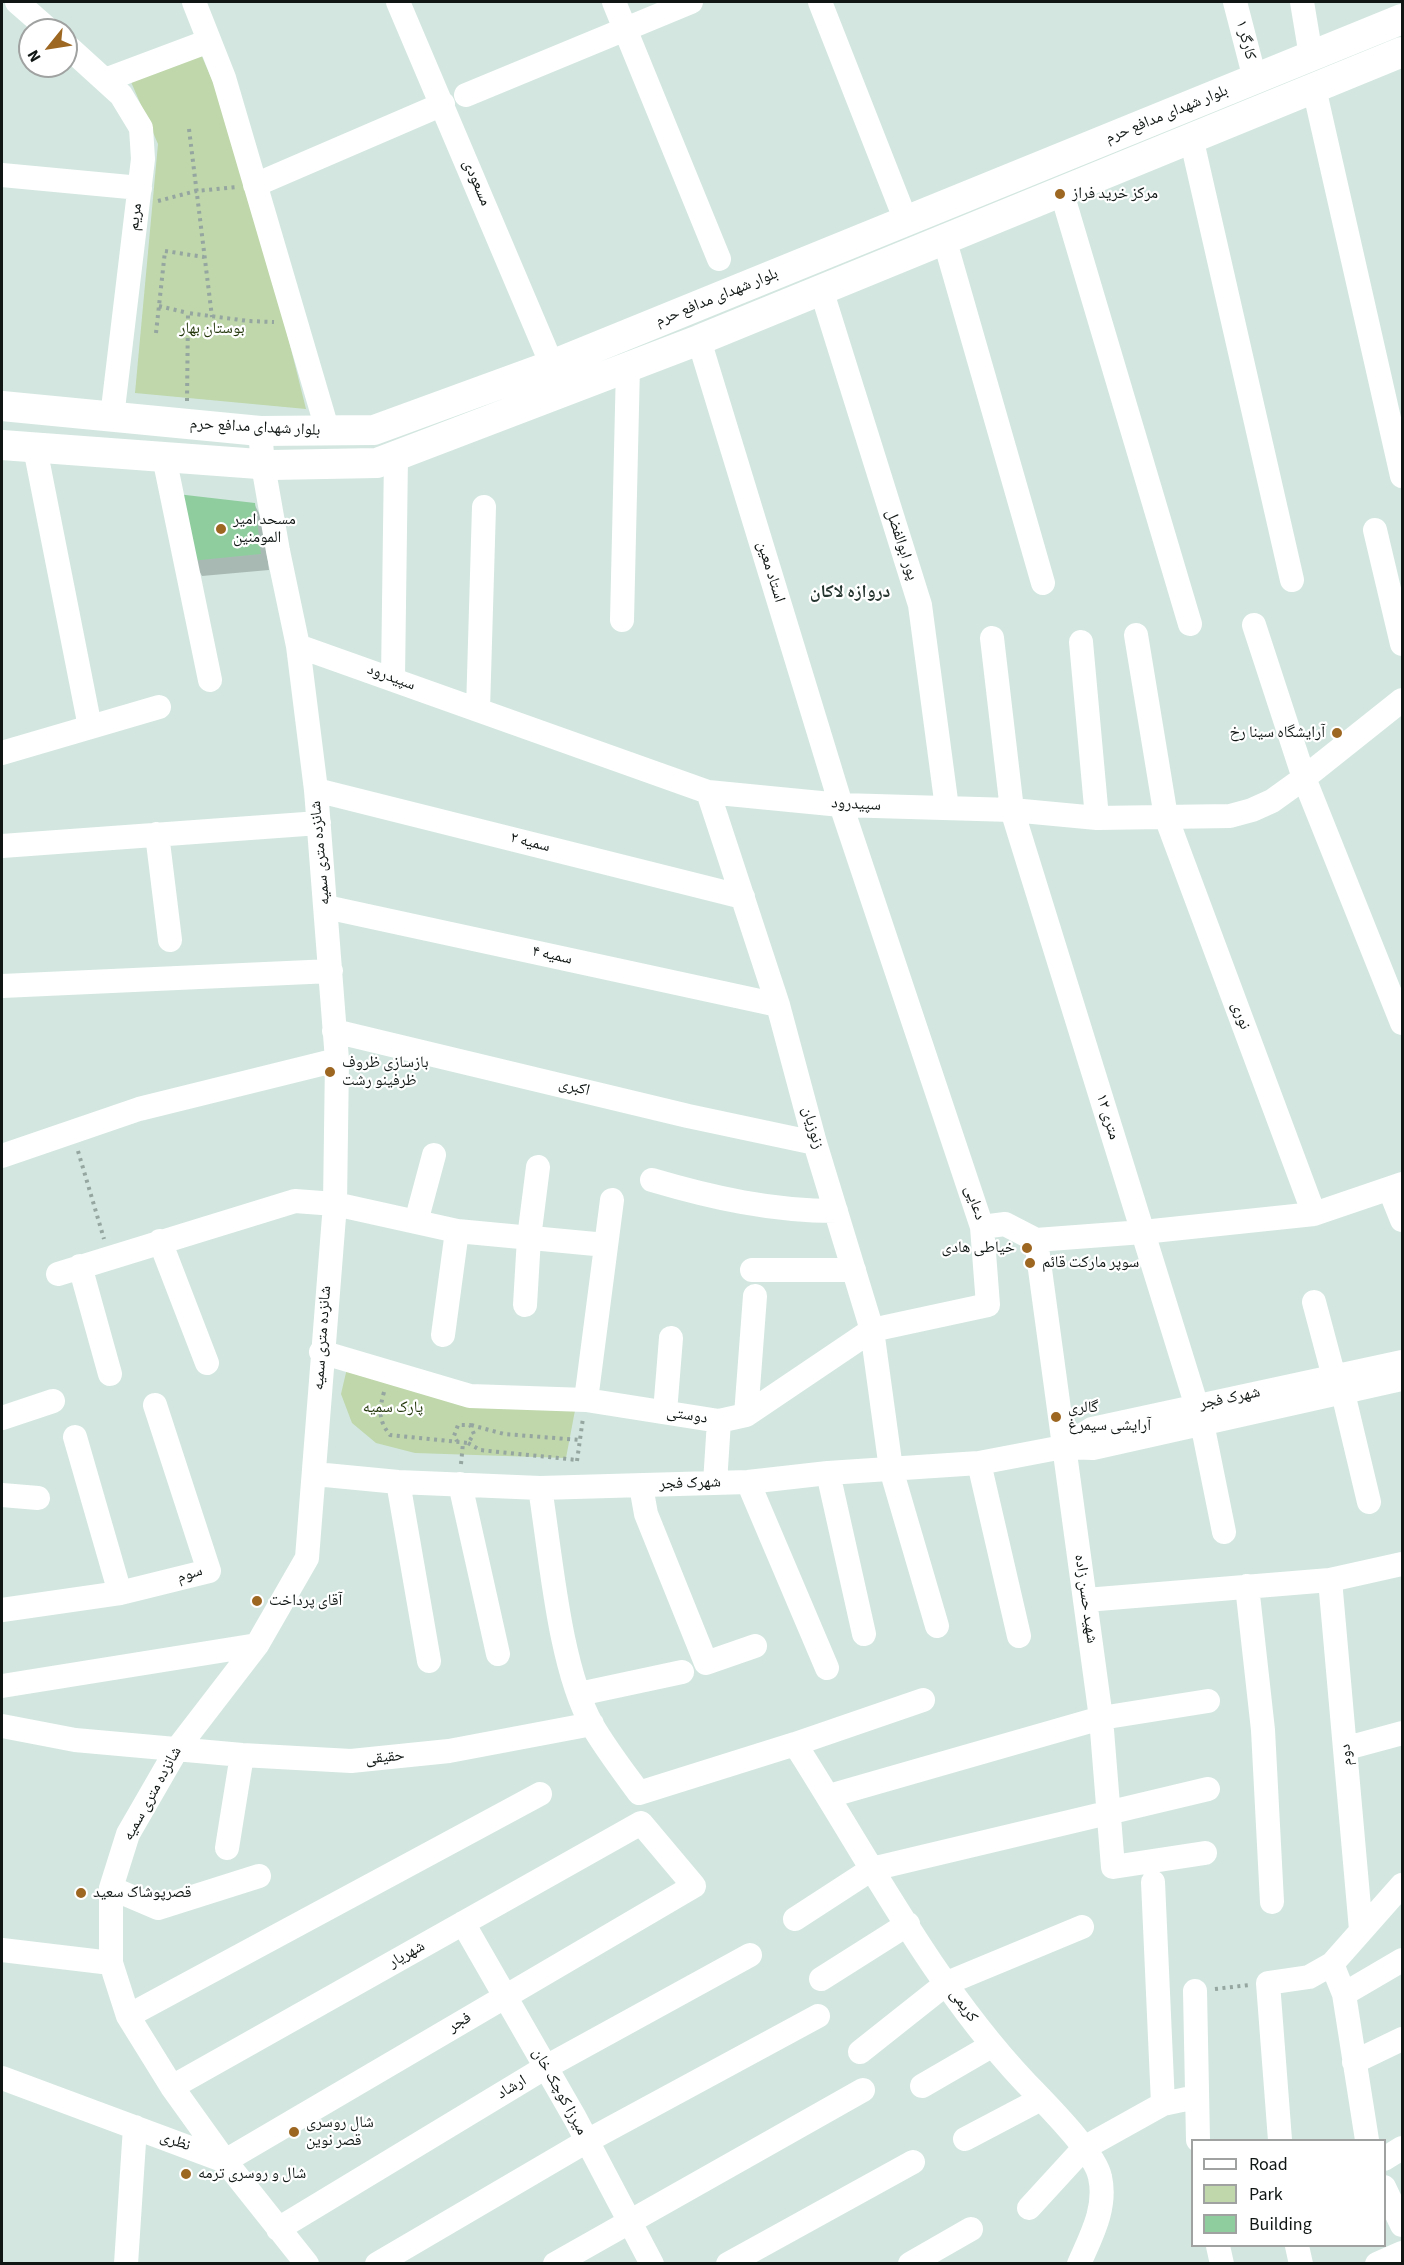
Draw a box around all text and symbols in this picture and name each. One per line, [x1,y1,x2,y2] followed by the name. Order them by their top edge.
[18,18,78,78] north arrow
[1231,18,1259,62] street label: کارگر ۱
[22,46,46,66] text: N
[1103,82,1231,148] street label: بلوار شهدای مدافع حرم
[458,157,494,209] street label: مسعودی
[1072,184,1158,204] place label: مرکز خرید فراز
[1053,187,1067,201] marker: مرکز خرید فراز
[125,202,147,232] street label: مریم
[653,265,781,331] street label: بلوار شهدای مدافع حرم
[179,319,245,339] park label: بوستان بهار
[189,415,321,441] street label: بلوار شهدای مدافع حرم
[881,507,921,583] street label: پور ابوالفضل
[233,510,296,548] place label: مسحد امیر المومنین
[214,522,228,536] marker: مسحد امیر المومنین
[752,539,788,605] street label: استاد معین
[810,582,890,604] district label: دروازه لاکان
[364,660,418,696] street label: سپیدرود
[1229,723,1325,743] place label: آرایشگاه سینا رخ
[1330,726,1344,740] marker: آرایشگاه سینا رخ
[831,794,881,816] street label: سپیدرود
[307,800,335,906] street label: شانزده متری سمیه
[508,829,552,857] street label: سمیه ۲
[530,942,574,970] street label: سمیه ۴
[1226,1000,1254,1032] street label: نوری
[342,1053,429,1091] place label: بازسازی ظروف ظرفینو رشت
[323,1065,337,1079] marker: بازسازی ظروف ظرفینو رشت
[556,1075,592,1101] street label: اکبری
[1091,1092,1123,1142] street label: ۱۲ متری
[797,1105,827,1151] street label: زنوزیان
[959,1183,989,1223] street label: دعایی
[942,1238,1015,1258] place label: خیاطی هادی
[1020,1241,1034,1255] marker: خیاطی هادی
[1042,1253,1139,1273] place label: سوپر مارکت قائم
[1023,1256,1037,1270] marker: سوپر مارکت قائم
[310,1285,336,1391] street label: شانزده متری سمیه
[1198,1383,1262,1415] street label: شهرک فجر
[363,1398,423,1418] park label: پارک سمیه
[1068,1398,1151,1436] place label: گالری آرایشی سیمرغ
[665,1403,709,1429] street label: دوستی
[1049,1410,1063,1424] marker: گالری آرایشی سیمرغ
[659,1473,721,1495] street label: شهرک فجر
[1069,1553,1101,1645] street label: شهید حسن زاده
[175,1562,205,1588] street label: سوم
[269,1591,342,1611] place label: آقای پرداخت
[250,1594,264,1608] marker: آقای پرداخت
[1336,1743,1358,1767] street label: دوم
[119,1744,187,1844] street label: شانزده متری سمیه
[364,1746,406,1770] street label: حقیقی
[93,1883,191,1903] place label: قصرپوشاک سعید
[74,1886,88,1900] marker: قصرپوشاک سعید
[385,1937,429,1973] street label: شهریار
[945,1986,981,2026] street label: کریمی
[445,2009,475,2037] street label: فجر
[527,2045,591,2139] street label: میرزا کوچک خان
[494,2072,530,2104] street label: ارشاد
[306,2113,374,2151] place label: شال روسری قصر نوین
[287,2125,301,2139] marker: شال روسری قصر نوین
[157,2128,193,2156] street label: نظری
[1191,2139,1386,2247] legend
[1249,2152,1288,2177] text: Road
[198,2164,306,2184] place label: شال و روسری ترمه
[179,2167,193,2181] marker: شال و روسری ترمه
[1249,2182,1283,2207] text: Park
[1249,2212,1312,2237] text: Building

